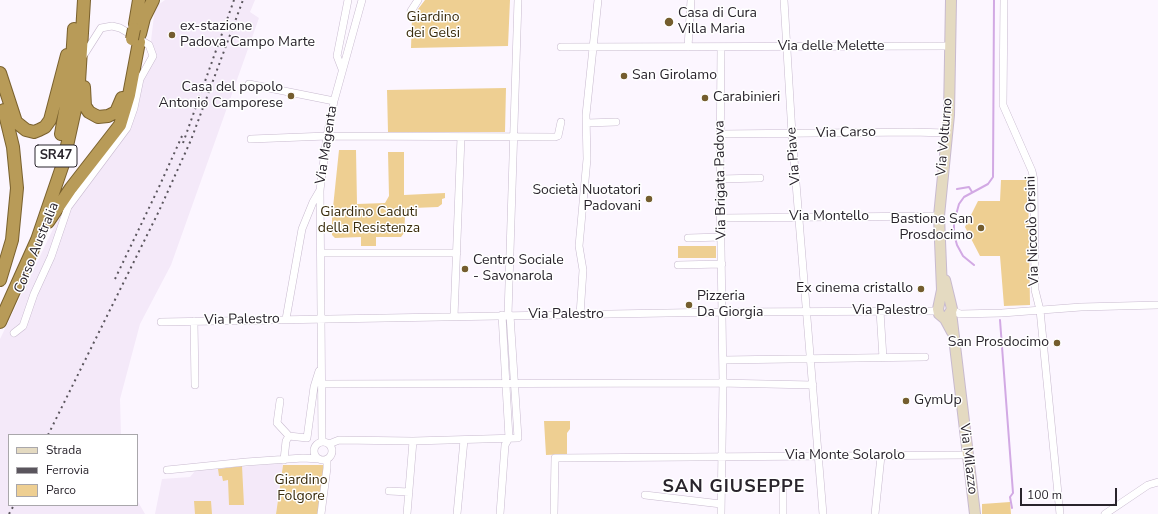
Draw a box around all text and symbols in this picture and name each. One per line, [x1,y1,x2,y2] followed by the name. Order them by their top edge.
[678,6,757,38] place label: Casa di Cura Villa Maria
[406,10,460,42] park label: Giardino dei Gelsi
[663,16,675,28] marker: Casa di Cura Villa Maria
[180,19,315,52] place label: ex-stazione Padova Campo Marte
[167,30,177,40] marker: ex-stazione Padova Campo Marte
[778,39,884,55] street label: Via delle Melette
[632,68,717,84] place label: San Girolamo
[619,71,629,81] marker: San Girolamo
[159,80,283,112] place label: Casa del popolo Antonio Camporese
[713,90,780,106] place label: Carabinieri
[286,91,296,101] marker: Casa del popolo Antonio Camporese
[700,93,710,103] marker: Carabinieri
[933,97,957,177] street label: Via Volturno
[313,105,341,185] street label: Via Magenta
[712,120,730,240] street label: Via Brigata Padova
[816,124,876,142] street label: Via Carso
[784,127,804,185] street label: Via Piave
[35,145,77,167] road number: SR47
[1023,176,1043,286] street label: Via Niccolò Orsini
[532,183,641,216] place label: Società Nuotatori Padovani
[644,194,654,204] marker: Società Nuotatori Padovani
[11,200,63,296] street label: Corso Australia
[318,205,420,238] park label: Giardino Caduti della Resistenza
[789,209,869,225] street label: Via Montello
[891,212,973,244] place label: Bastione San Prosdocimo
[976,223,986,233] marker: Bastione San Prosdocimo
[473,253,564,286] place label: Centro Sociale - Savonarola
[460,264,470,274] marker: Centro Sociale - Savonarola
[796,281,913,297] place label: Ex cinema cristallo
[916,284,926,294] marker: Ex cinema cristallo
[697,289,763,322] place label: Pizzeria Da Giorgia
[684,300,694,310] marker: Pizzeria Da Giorgia
[852,303,928,319] street label: Via Palestro
[528,307,604,323] street label: Via Palestro
[204,311,280,329] street label: Via Palestro
[948,335,1049,351] place label: San Prosdocimo
[1052,338,1062,348] marker: San Prosdocimo
[914,393,962,409] place label: GymUp
[901,396,911,406] marker: GymUp
[955,423,981,495] street label: Via Milazzo
[8,434,138,506] legend
[46,442,82,458] text: Strada
[785,448,905,464] street label: Via Monte Solarolo
[46,462,89,478] text: Ferrovia
[275,473,327,506] park label: Giardino Folgore
[663,477,805,499] district label: SAN GIUSEPPE
[1022,480,1119,506] scale bar
[46,482,76,498] text: Parco
[1027,487,1062,503] text: 100 m

